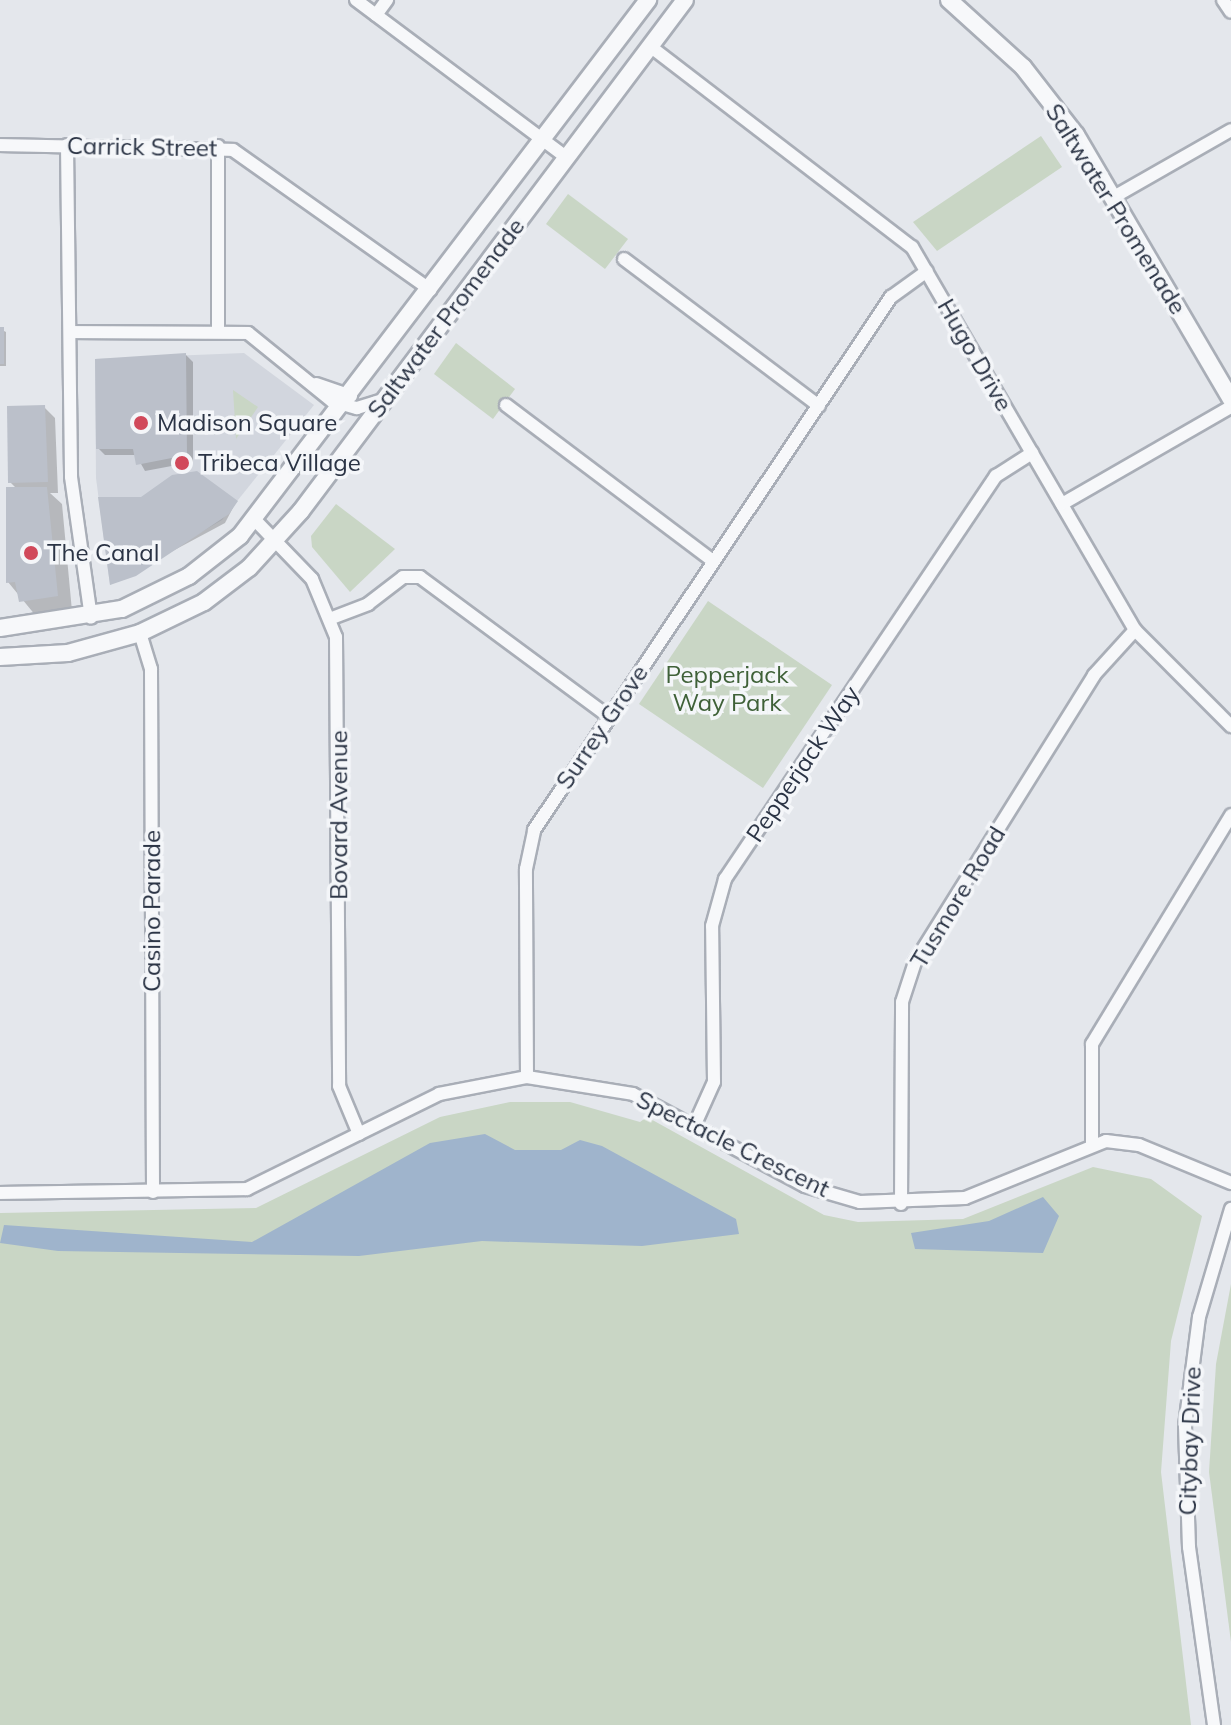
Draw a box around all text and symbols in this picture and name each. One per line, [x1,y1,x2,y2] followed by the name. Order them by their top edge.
[1039,98,1193,320] street label: Saltwater Promenade
[67,131,217,163] street label: Carrick Street
[361,212,531,424] street label: Saltwater Promenade
[931,294,1019,416] street label: Hugo Drive
[157,409,337,437] place label: Madison Square
[132,414,150,432] marker: Madison Square
[198,449,361,477] place label: Tribeca Village
[173,454,191,472] marker: Tribeca Village
[47,539,159,567] place label: The Canal
[22,544,40,562] marker: The Canal
[550,660,654,794] street label: Surrey Grove
[665,661,789,717] park label: Pepperjack Way Park
[740,681,866,847] street label: Pepperjack Way
[325,730,353,900] street label: Bovard Avenue
[904,821,1012,973] street label: Tusmore Road
[138,830,166,992] street label: Casino Parade
[632,1085,834,1203] street label: Spectacle Crescent
[1173,1366,1207,1516] street label: Citybay Drive

